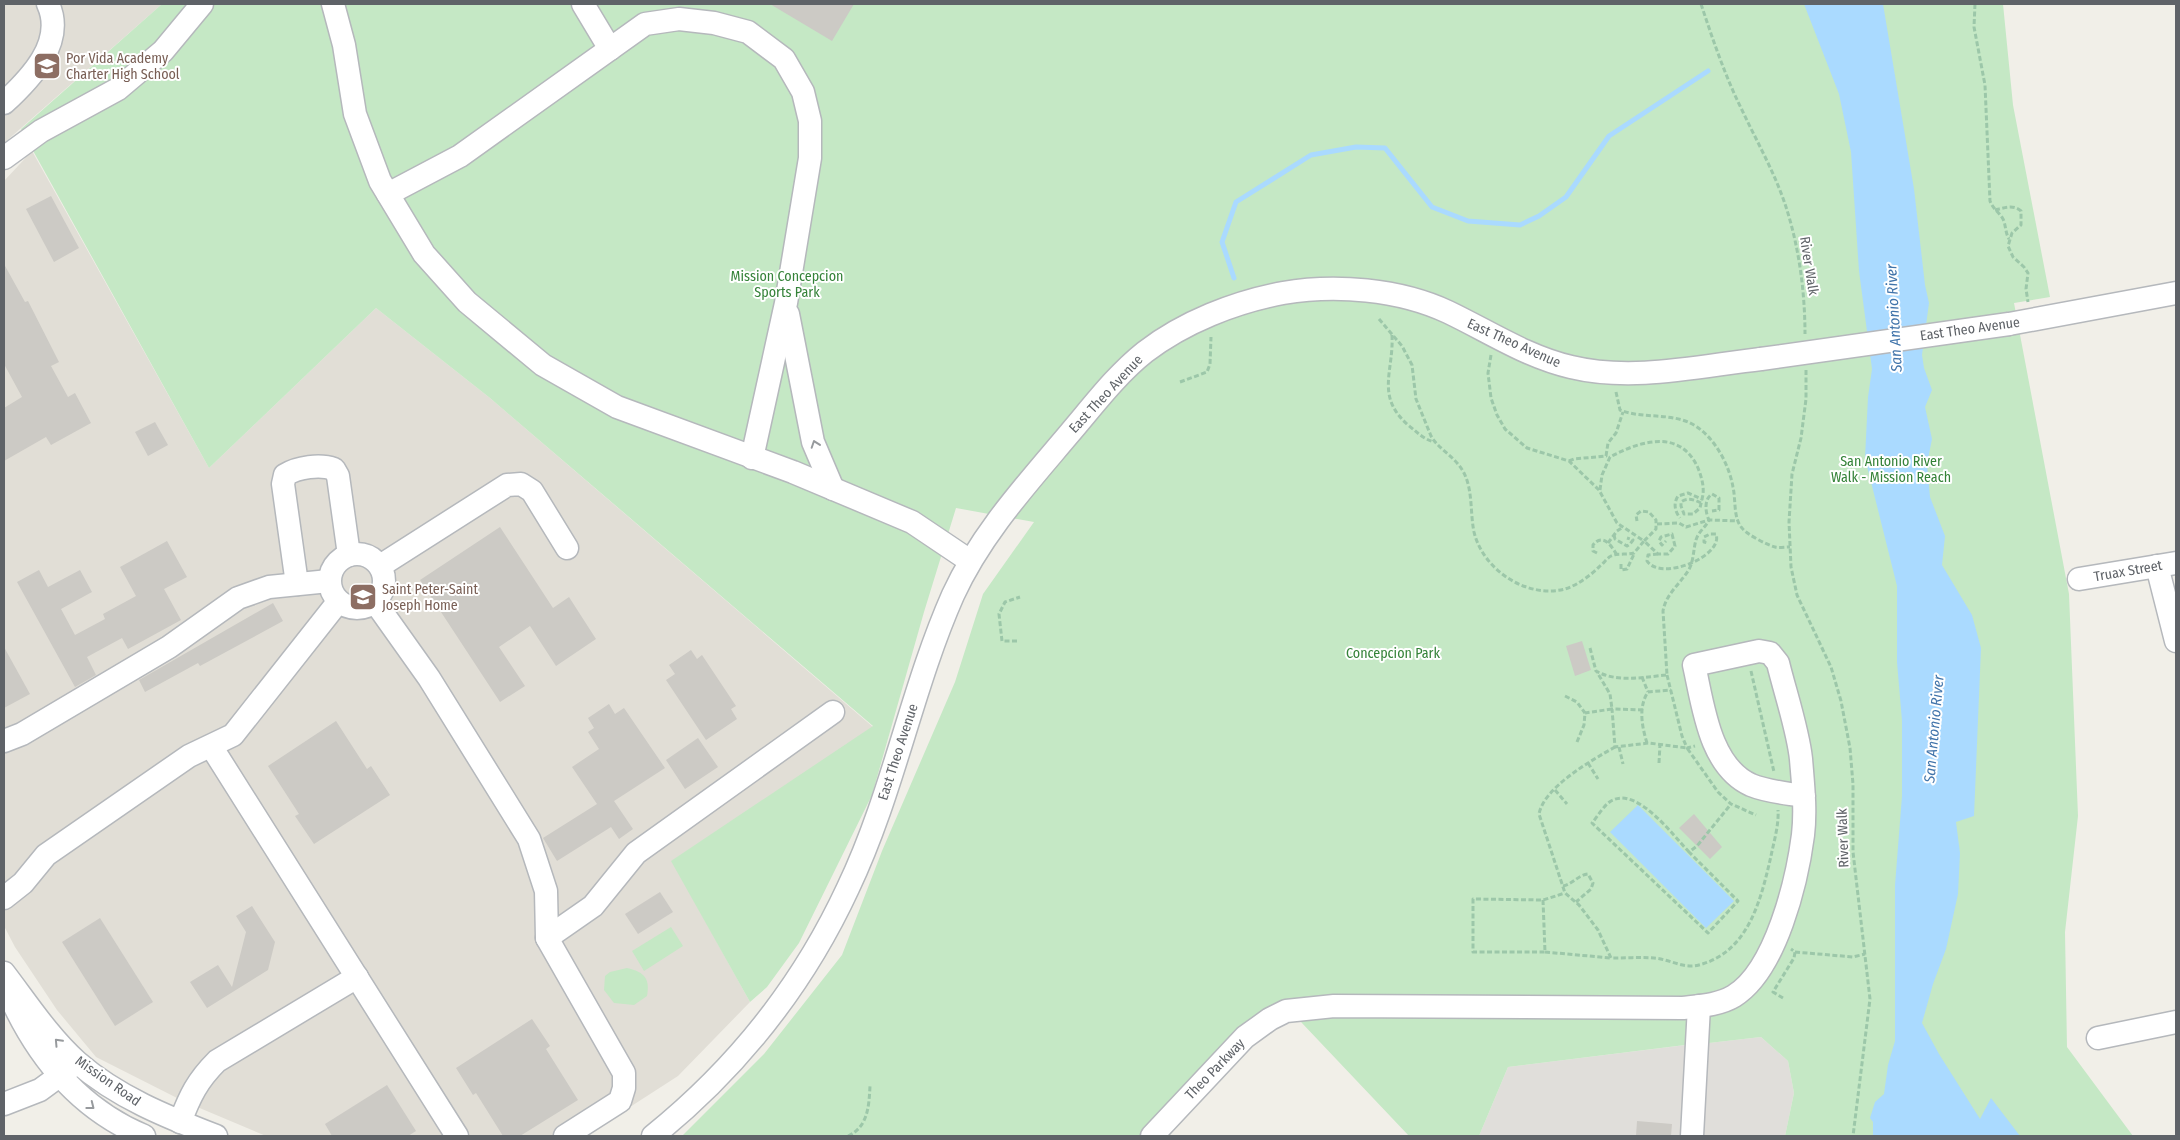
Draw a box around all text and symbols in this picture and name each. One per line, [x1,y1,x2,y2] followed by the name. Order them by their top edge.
[66,50,180,83] place label: Por Vida Academy Charter High School
[32,51,62,81] school or university icon: Por Vida Academy Charter High School
[1796,235,1822,297] street label: River Walk
[1882,263,1906,374] water label: San Antonio River
[731,268,843,301] park label: Mission Concepcion Sports Park
[1919,314,2021,344] street label: East Theo Avenue
[1465,315,1563,371] street label: East Theo Avenue
[1066,351,1147,437] street label: East Theo Avenue
[811,440,821,449] one-way arrow
[1831,453,1951,486] park label: San Antonio River Walk - Mission Reach
[2093,557,2164,585] street label: Truax Street
[382,581,478,614] place label: Saint Peter-Saint Joseph Home
[348,582,378,612] school or university icon: Saint Peter-Saint Joseph Home
[1346,645,1441,662] park label: Concepcion Park
[1920,674,1948,785] water label: San Antonio River
[874,702,922,802] street label: East Theo Avenue
[1833,808,1853,868] street label: River Walk
[1182,1034,1249,1103] street label: Theo Parkway
[55,1039,64,1048] one-way arrow
[72,1052,144,1110] street label: Mission Road
[85,1100,94,1108] one-way arrow

